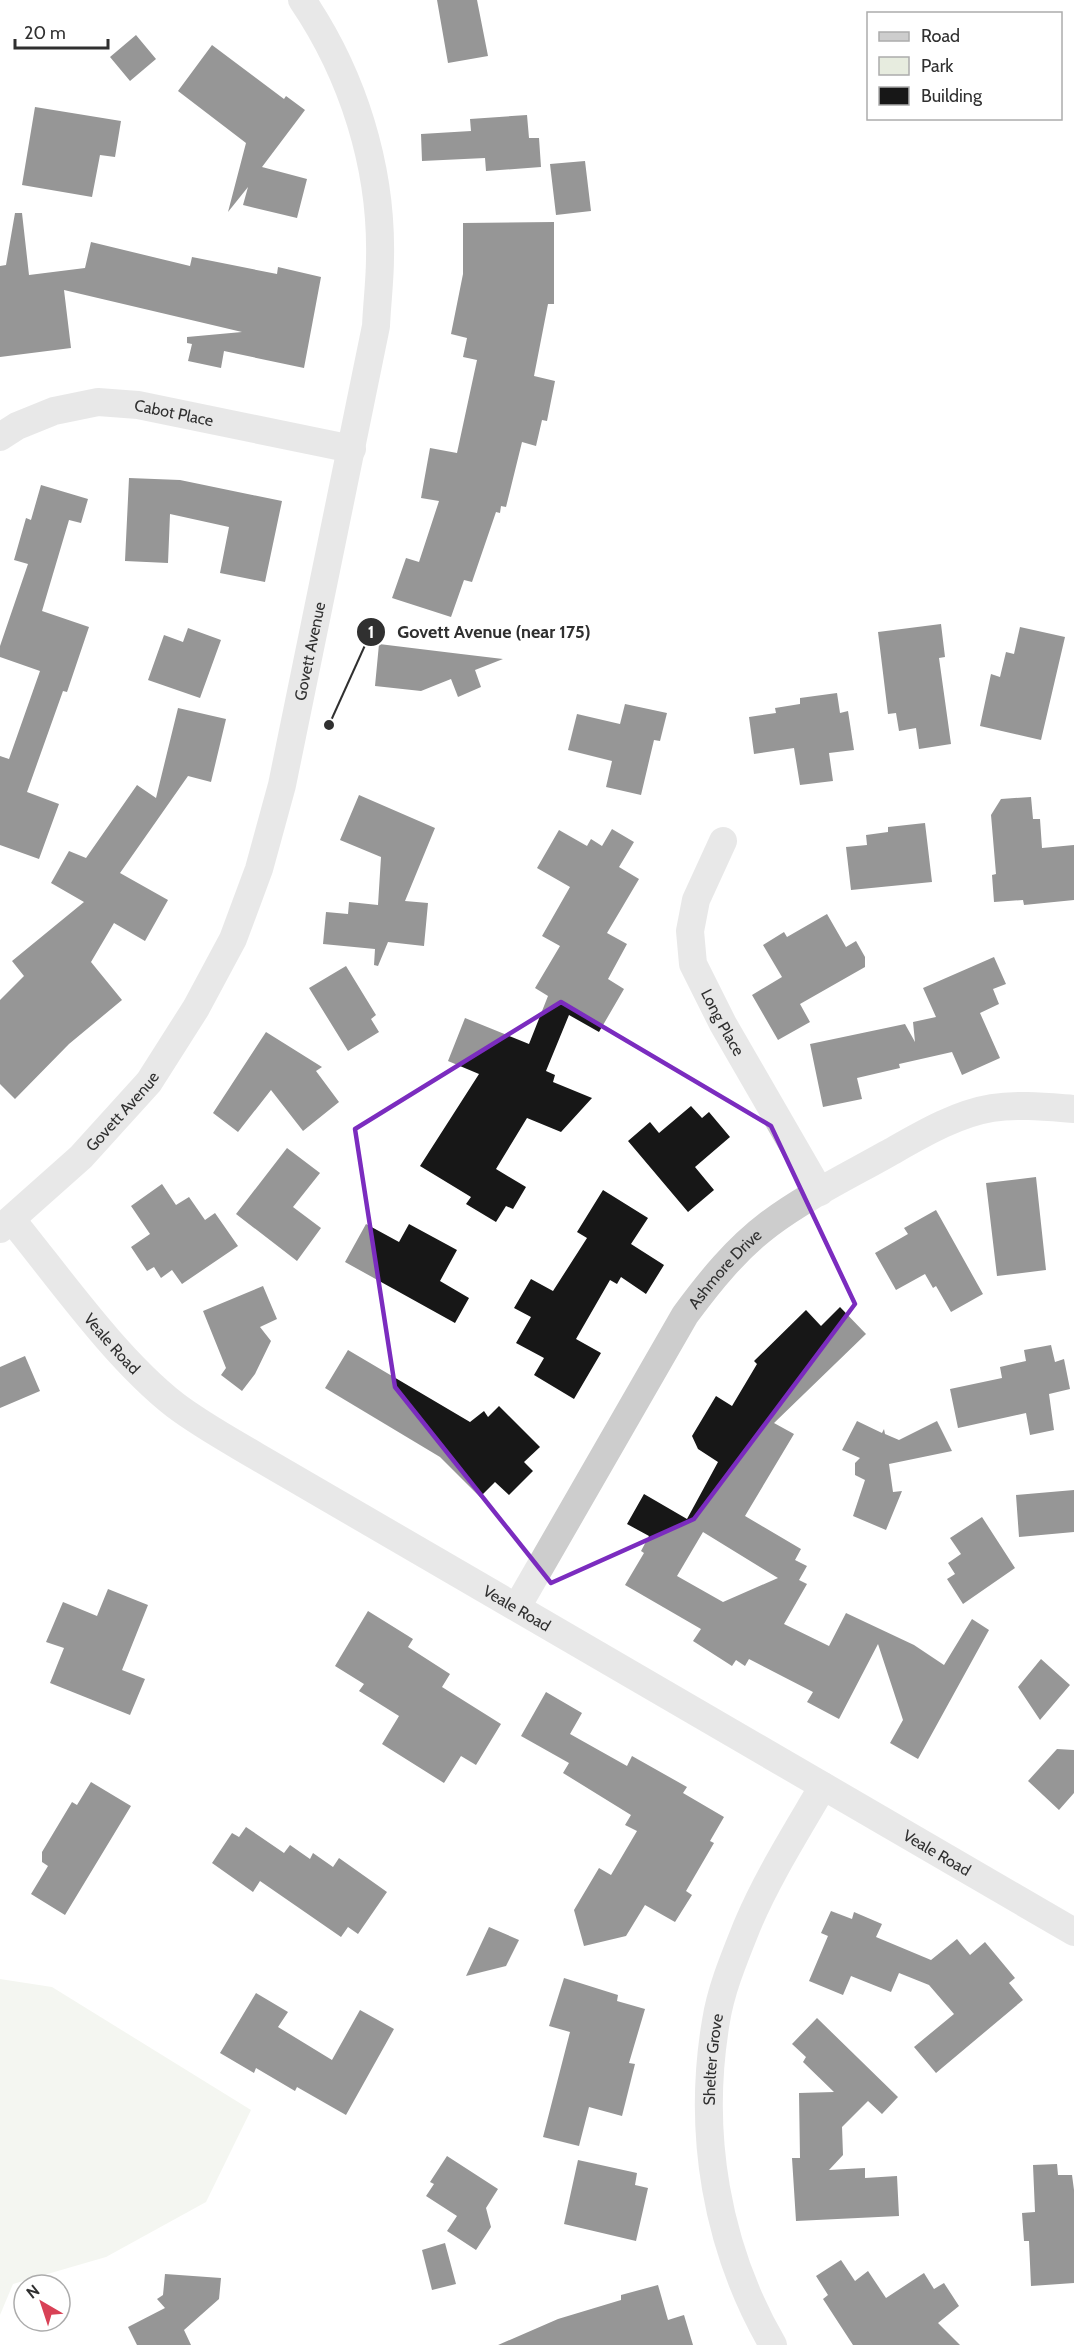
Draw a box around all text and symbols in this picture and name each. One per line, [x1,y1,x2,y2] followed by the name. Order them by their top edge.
[15,12,108,50] scale bar
[867,12,1062,120] legend
[24,22,66,44] text: 20 m
[921,25,960,47] text: Road
[921,55,954,77] text: Park
[921,85,983,107] text: Building
[133,396,215,430] street label: Cabot Place
[291,600,329,702] street label: Govett Avenue
[356,614,603,650] callout: Govett Avenue (near 175)
[368,621,374,643] text: 1
[397,621,591,643] text: Govett Avenue (near 175)
[697,986,748,1059] street label: Long Place
[82,1068,163,1155] street label: Govett Avenue
[684,1225,765,1312] street label: Ashmore Drive
[80,1309,144,1378] street label: Veale Road
[480,1581,554,1635] street label: Veale Road
[900,1826,974,1880] street label: Veale Road
[700,2012,727,2105] street label: Shelter Grove
[12,2273,72,2333] north arrow
[23,2281,43,2303] text: N

